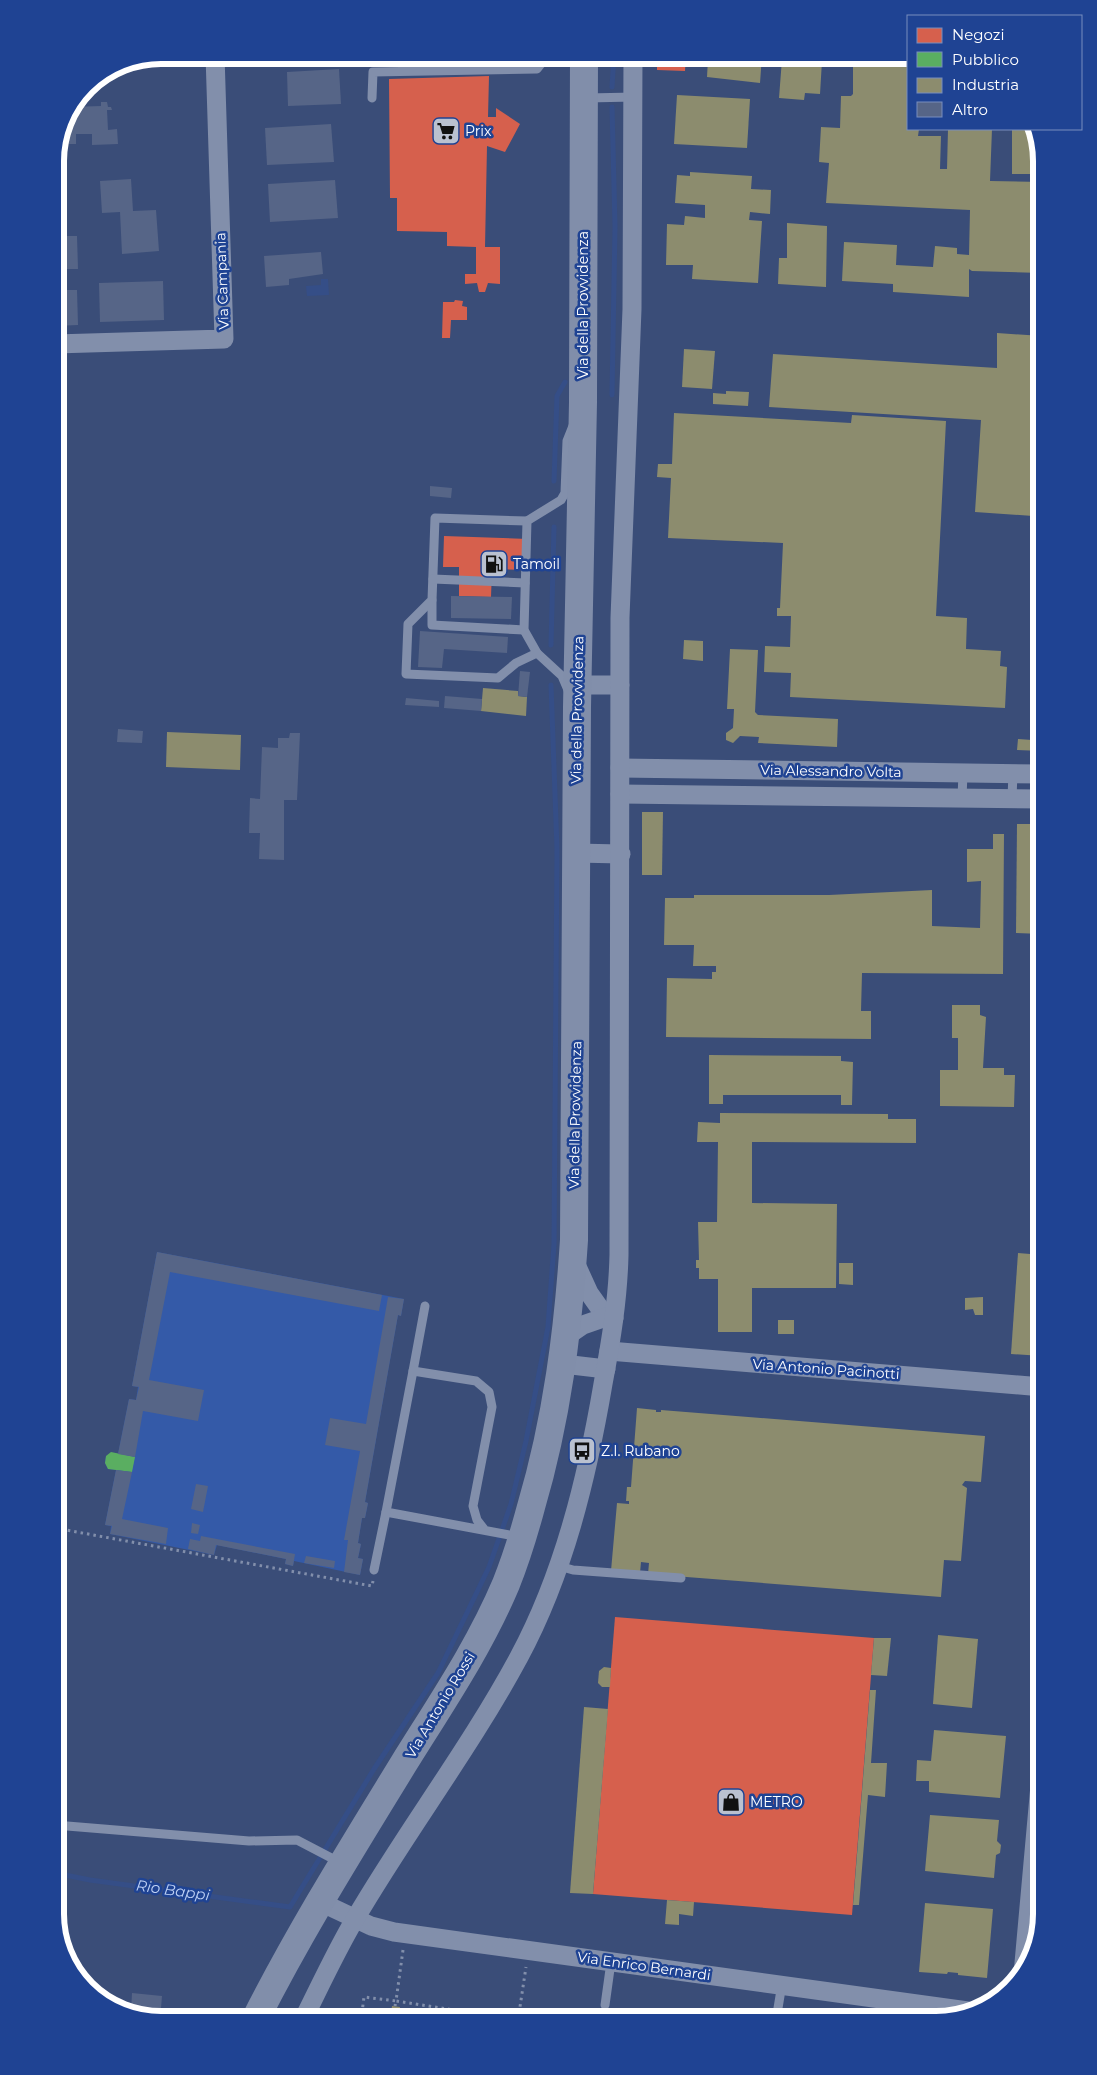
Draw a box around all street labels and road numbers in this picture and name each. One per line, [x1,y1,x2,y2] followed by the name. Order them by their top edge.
[574,231,592,379] street label: Via della Provvidenza
[211,232,233,330] street label: Via Campania
[567,636,587,784] street label: Via della Provvidenza
[760,761,902,781] street label: Via Alessandro Volta
[565,1041,585,1189] street label: Via della Provvidenza
[752,1355,900,1383] street label: Via Antonio Pacinotti
[401,1649,479,1761] street label: Via Antonio Rossi
[576,1948,712,1984] street label: Via Enrico Bernardi

